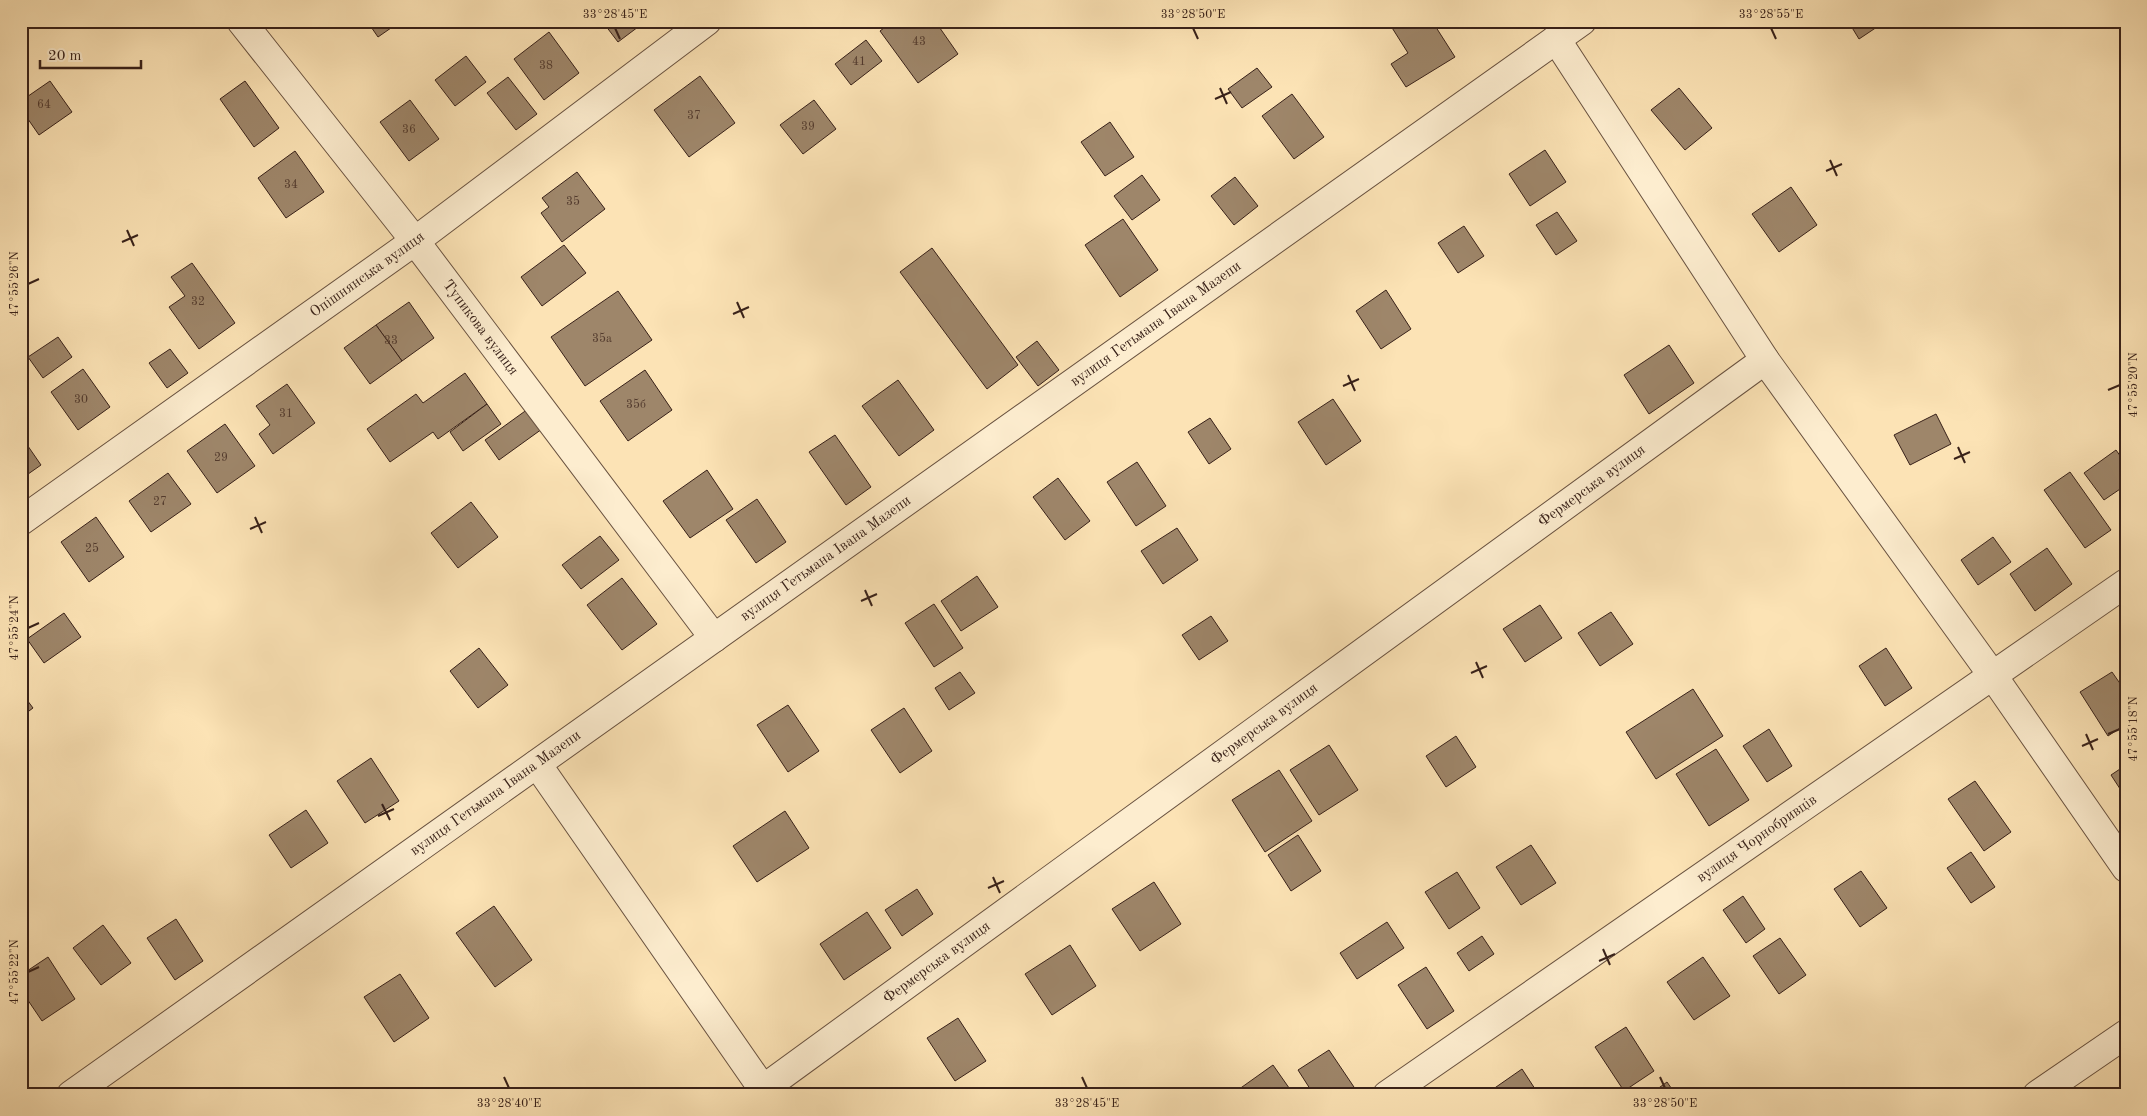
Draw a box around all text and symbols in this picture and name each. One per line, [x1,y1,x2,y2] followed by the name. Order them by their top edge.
[583,8,647,21] text: 33°28'45"E
[1161,8,1225,21] text: 33°28'50"E
[1739,8,1803,21] text: 33°28'55"E
[912,36,926,48] house number: 43
[40,38,141,70] scale bar
[48,49,82,64] text: 20 m
[852,56,866,68] house number: 41
[539,60,553,72] house number: 38
[37,99,51,111] house number: 64
[687,110,701,122] house number: 37
[801,121,815,133] house number: 39
[402,124,416,136] house number: 36
[284,179,298,191] house number: 34
[566,195,580,208] house number: 35
[307,229,428,320] street label: Опішнянська вулиця
[8,251,21,317] text: 47°55'26"N
[1068,258,1244,389] street label: вулиця Гетьмана Івана Мазепи
[440,277,521,378] street label: Тупикова вулиця
[191,296,205,308] house number: 32
[592,332,612,345] house number: 35а
[384,335,398,347] house number: 33
[2127,352,2140,418] text: 47°55'20"N
[74,394,88,406] house number: 30
[626,398,646,411] house number: 35б
[279,408,293,420] house number: 31
[1535,442,1648,530] street label: Фермерська вулиця
[214,452,228,464] house number: 29
[738,493,914,624] street label: вулиця Гетьмана Івана Мазепи
[153,496,167,508] house number: 27
[85,542,99,555] house number: 25
[8,595,21,661] text: 47°55'24"N
[1208,680,1321,768] street label: Фермерська вулиця
[2127,696,2140,762] text: 47°55'18"N
[408,728,584,859] street label: вулиця Гетьмана Івана Мазепи
[1694,792,1820,885] street label: вулиця Чорнобривців
[880,919,993,1006] street label: Фермерська вулиця
[8,939,21,1005] text: 47°55'22"N
[1055,1097,1119,1110] text: 33°28'45"E
[1633,1097,1697,1110] text: 33°28'50"E
[477,1098,541,1110] text: 33°28'40"E

